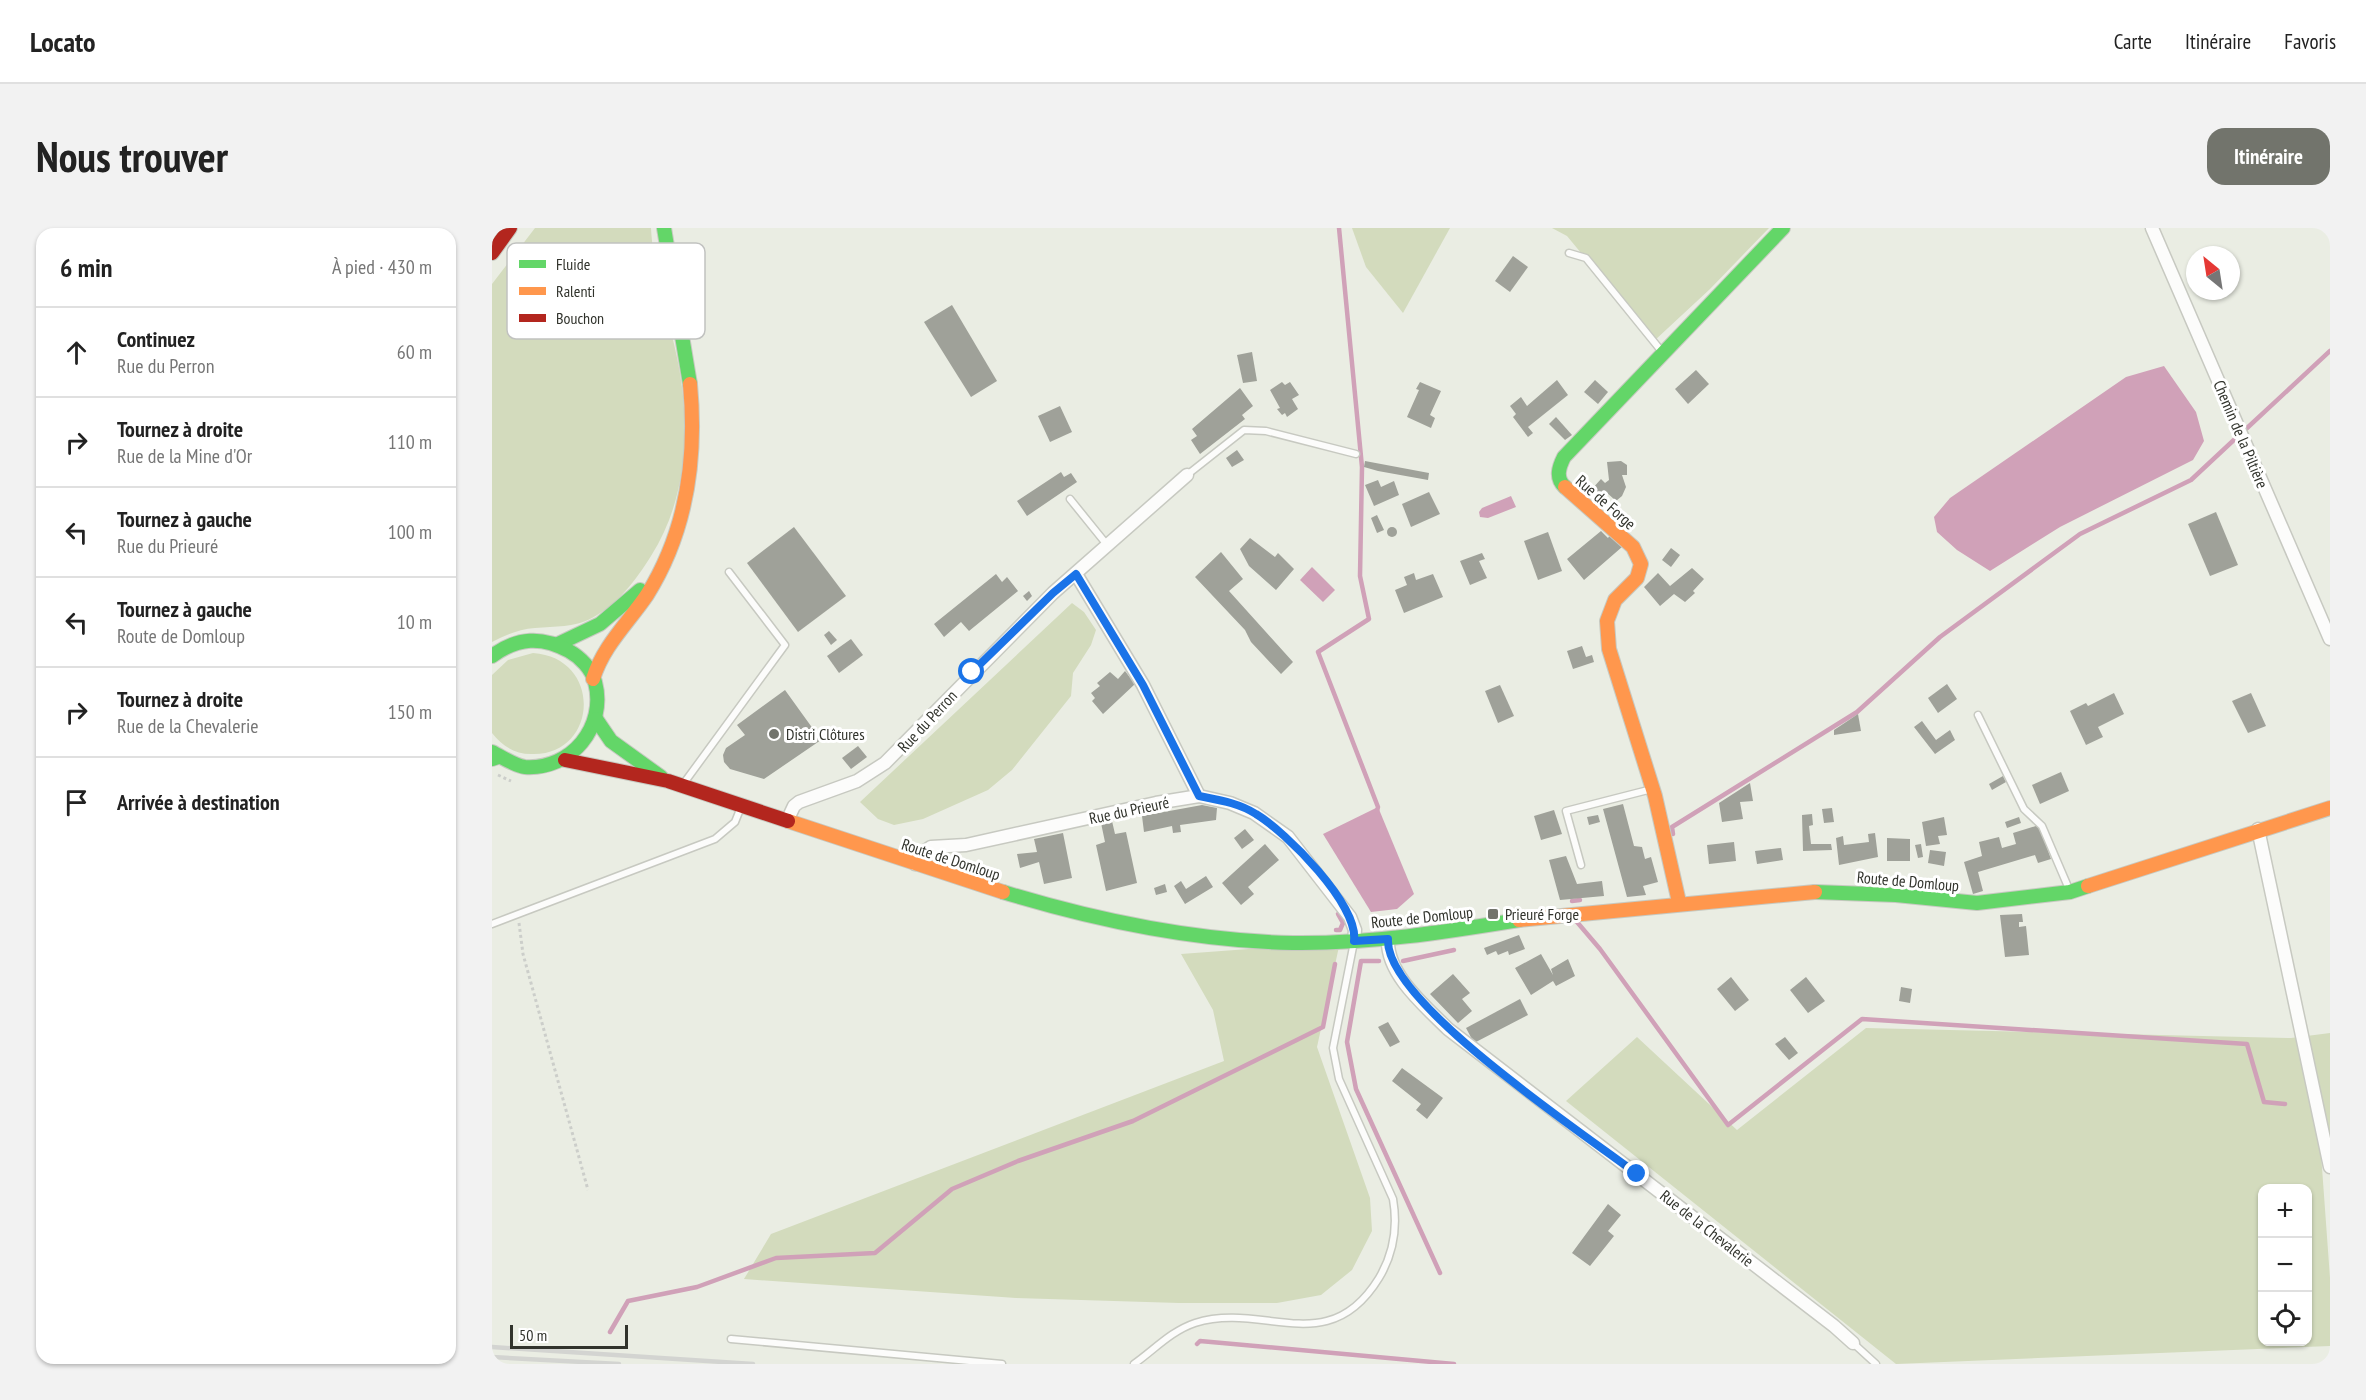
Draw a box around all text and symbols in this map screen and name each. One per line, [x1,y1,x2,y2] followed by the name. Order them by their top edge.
[30,23,96,60] text: Locato
[2114,28,2152,55] text: Carte
[2185,28,2251,55] text: Itinéraire
[2284,28,2336,55] text: Favoris
[2207,128,2330,185] button: Itinéraire
[36,129,228,184] text: Nous trouver
[507,243,705,339] legend
[2186,246,2240,300] north arrow
[60,251,113,284] text: 6 min
[332,254,432,280] text: À pied · 430 m
[556,254,590,274] text: Fluide
[556,281,595,301] text: Ralenti
[556,308,604,328] text: Bouchon
[117,325,195,353] text: Continuez
[60,336,93,369] icon: ahead
[397,339,432,365] text: 60 m
[117,353,214,379] text: Rue du Perron
[2209,377,2273,491] street label: Chemin de la Piltière
[117,415,243,443] text: Tournez à droite
[60,426,93,459] icon: right
[388,429,432,455] text: 110 m
[117,443,252,469] text: Rue de la Mine d'Or
[1572,471,1640,533] street label: Rue de Forge
[117,505,252,533] text: Tournez à gauche
[60,516,93,549] icon: left
[388,519,432,545] text: 100 m
[117,533,218,559] text: Rue du Prieuré
[117,595,252,623] text: Tournez à gauche
[60,606,93,639] icon: left
[397,609,432,635] text: 10 m
[117,623,245,649] text: Route de Domloup
[958,658,984,684] route start
[117,685,243,713] text: Tournez à droite
[893,686,961,756] street label: Rue du Perron
[60,696,93,729] icon: right
[388,699,432,725] text: 150 m
[117,713,258,739] text: Rue de la Chevalerie
[786,724,865,744] place label: Distri Clôtures
[767,727,781,741] marker: Distri Clôtures
[60,786,93,819] icon: arrive
[117,788,280,816] text: Arrivée à destination
[1087,792,1171,828] street label: Rue du Prieuré
[899,834,1003,884] street label: Route de Domloup
[1856,867,1960,895] street label: Route de Domloup
[1370,902,1474,932] street label: Route de Domloup
[1505,904,1579,924] place label: Prieuré Forge
[1486,907,1500,921] marker: Prieuré Forge
[1623,1160,1649,1186] route end
[2258,1184,2312,1346] map controls
[2258,1184,2312,1238] button: +
[1656,1185,1758,1271] street label: Rue de la Chevalerie
[2258,1238,2312,1292] button: −
[2258,1292,2312,1346] button: locate
[510,1322,628,1350] scale bar
[519,1325,547,1345] text: 50 m

